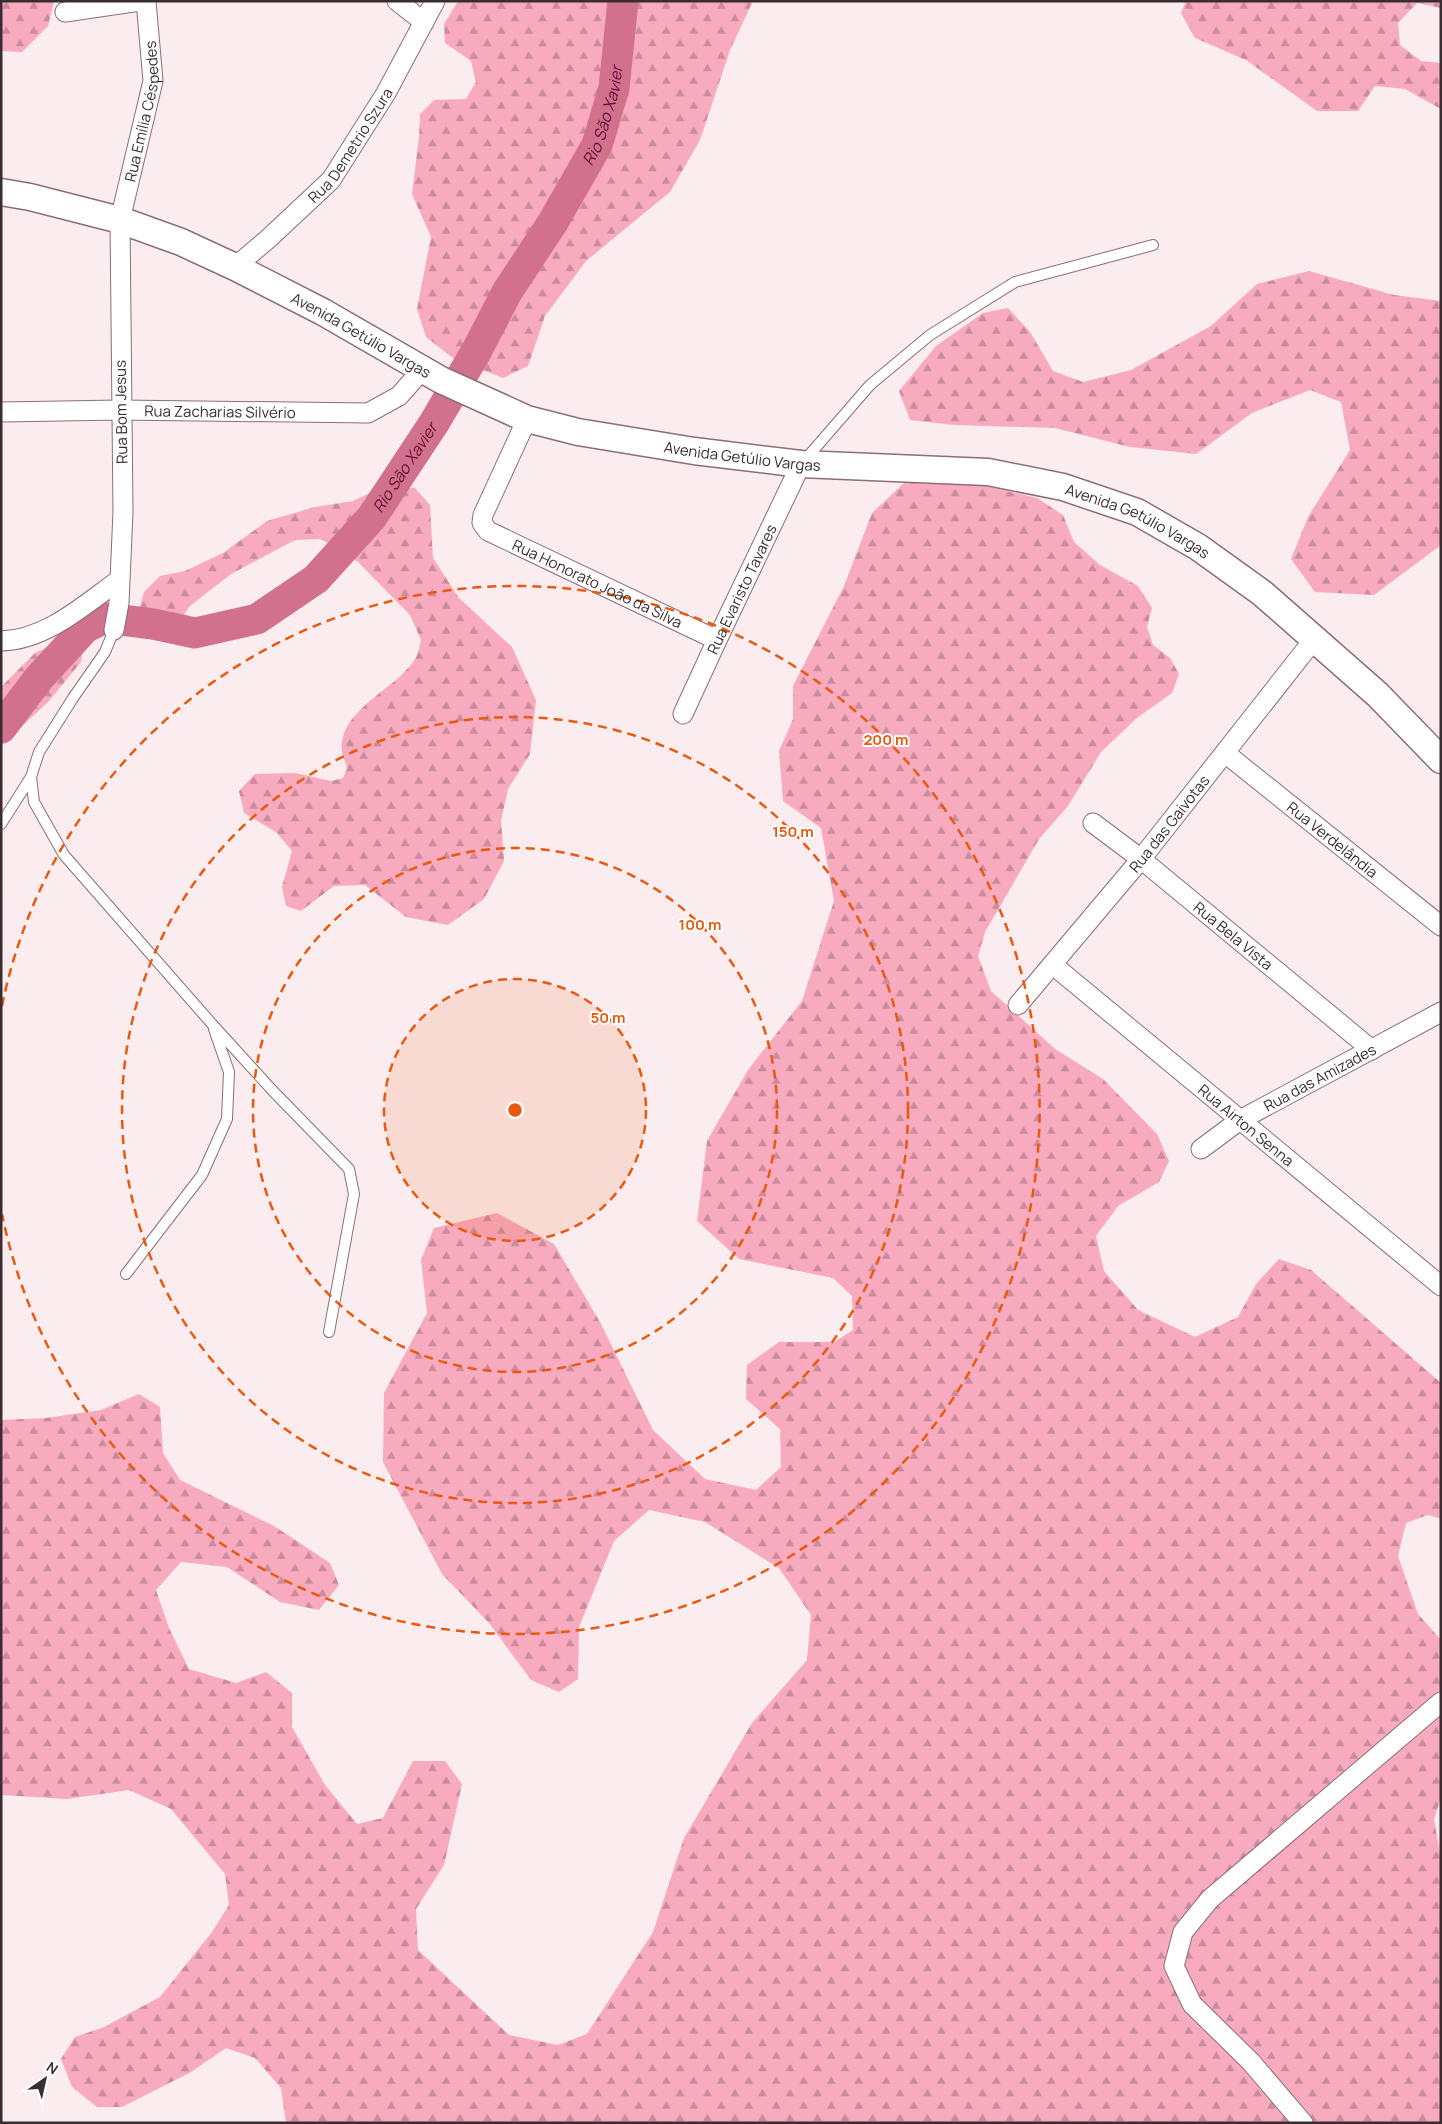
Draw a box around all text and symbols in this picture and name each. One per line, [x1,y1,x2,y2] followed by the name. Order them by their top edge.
[119,40,164,184] street label: Rua Emília Céspedes
[577,63,627,169] water label: Rio São Xavier
[303,84,397,207] street label: Rua Demetrio Szura
[288,287,435,383] street label: Avenida Getúlio Vargas
[110,360,132,464] street label: Rua Bom Jesus
[144,400,296,423] street label: Rua Zacharias Silvério
[367,417,443,517] water label: Rio São Xavier
[663,436,821,475] street label: Avenida Getúlio Vargas
[1063,478,1214,563] street label: Avenida Getúlio Vargas
[702,520,781,657] street label: Rua Evaristo Tavares
[509,534,686,633] street label: Rua Honorato João da Silva
[863,729,909,750] text: 200 m
[1124,770,1214,877] street label: Rua das Gaivotas
[1283,796,1383,882] street label: Rua Verdelândia
[772,821,814,842] text: 150 m
[1189,896,1278,974] street label: Rua Bela Vista
[679,914,721,935] text: 100 m
[590,1007,626,1028] text: 50 m
[1260,1038,1380,1116] street label: Rua das Amizades
[1194,1079,1299,1171] street label: Rua Airton Senna
[506,1101,524,1119] centre of rings
[20,2054,70,2104] north arrow
[43,2057,62,2078] text: N

